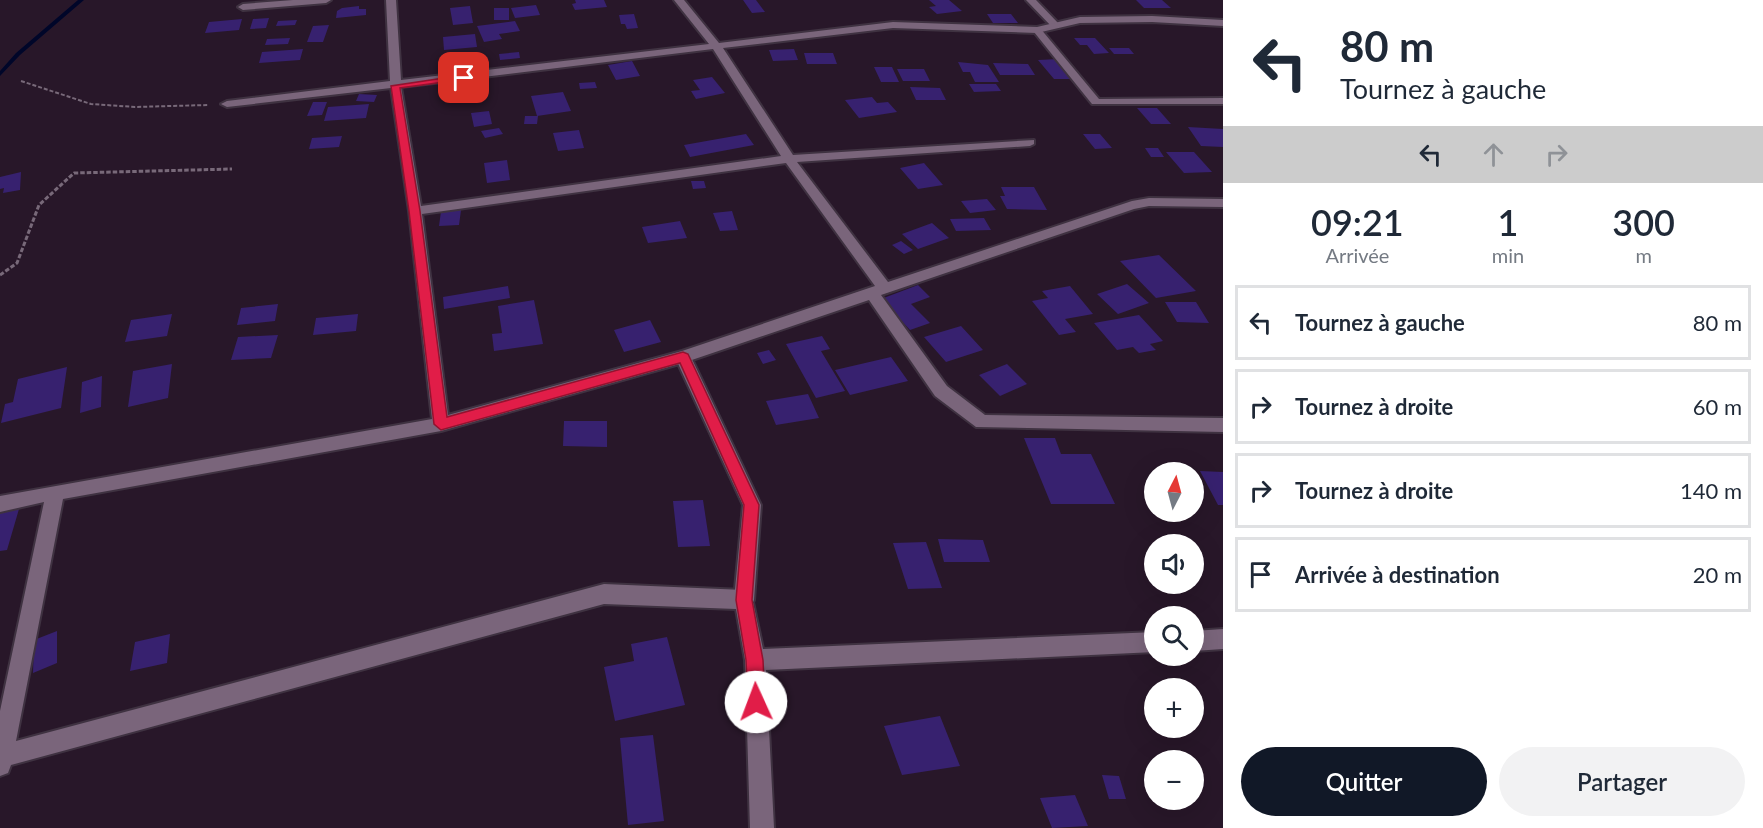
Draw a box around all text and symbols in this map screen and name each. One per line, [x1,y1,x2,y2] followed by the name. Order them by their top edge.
[1340,21,1434,71] text: 80 m
[1241,24,1319,102] icon: left
[438,52,489,103] pin
[447,61,480,94] icon: arrive
[1340,72,1546,105] text: Tournez à gauche
[1414,138,1447,171] icon: left
[1477,138,1510,171] icon: ahead
[1540,138,1573,171] icon: right
[1311,200,1404,244] text: 09:21
[1498,200,1518,244] text: 1
[1612,200,1675,244] text: 300
[1325,243,1389,267] text: Arrivée
[1492,243,1524,267] text: min
[1635,243,1652,267] text: m
[1244,306,1277,339] icon: left
[1295,309,1465,336] text: Tournez à gauche
[1693,309,1742,336] text: 80 m
[1244,390,1277,423] icon: right
[1295,393,1453,420] text: Tournez à droite
[1693,393,1742,420] text: 60 m
[1144,462,1204,522] north arrow
[1144,462,1204,810] map controls
[1244,474,1277,507] icon: right
[1295,477,1453,504] text: Tournez à droite
[1680,477,1742,504] text: 140 m
[1144,534,1204,594] button: sound
[1244,558,1277,591] icon: arrive
[1295,561,1500,588] text: Arrivée à destination
[1693,561,1742,588] text: 20 m
[1144,606,1204,666] button: search
[724,670,788,734] position arrow
[1144,678,1204,738] button: +
[1241,747,1487,816] button: Quitter
[1499,747,1745,816] button: Partager
[1144,750,1204,810] button: −

